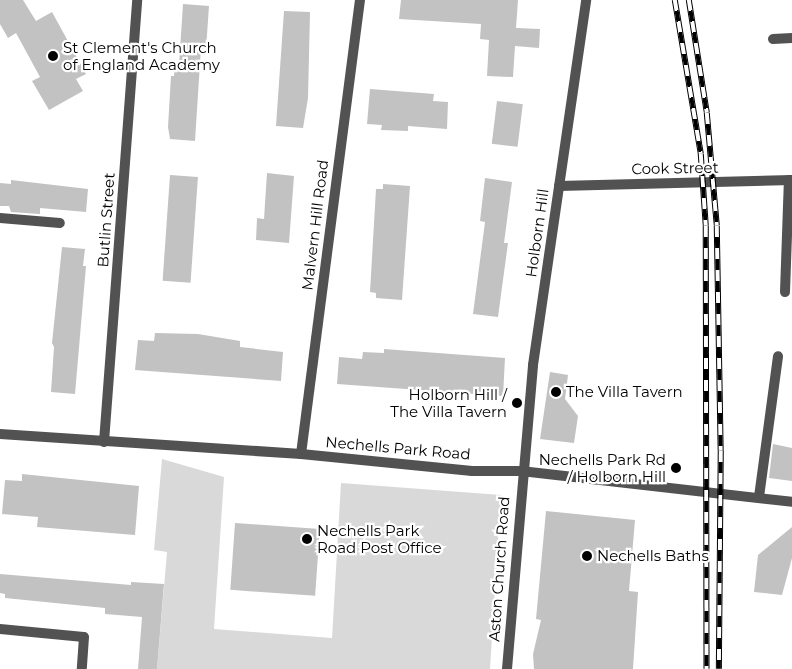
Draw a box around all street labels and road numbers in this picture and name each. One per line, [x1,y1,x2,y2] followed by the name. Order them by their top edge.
[631,158,719,178] street label: Cook Street
[298,159,332,291] street label: Malvern Hill Road
[94,172,118,268] street label: Butlin Street
[522,187,552,279] street label: Holborn Hill
[325,433,471,463] street label: Nechells Park Road
[485,496,513,642] street label: Aston Church Road

